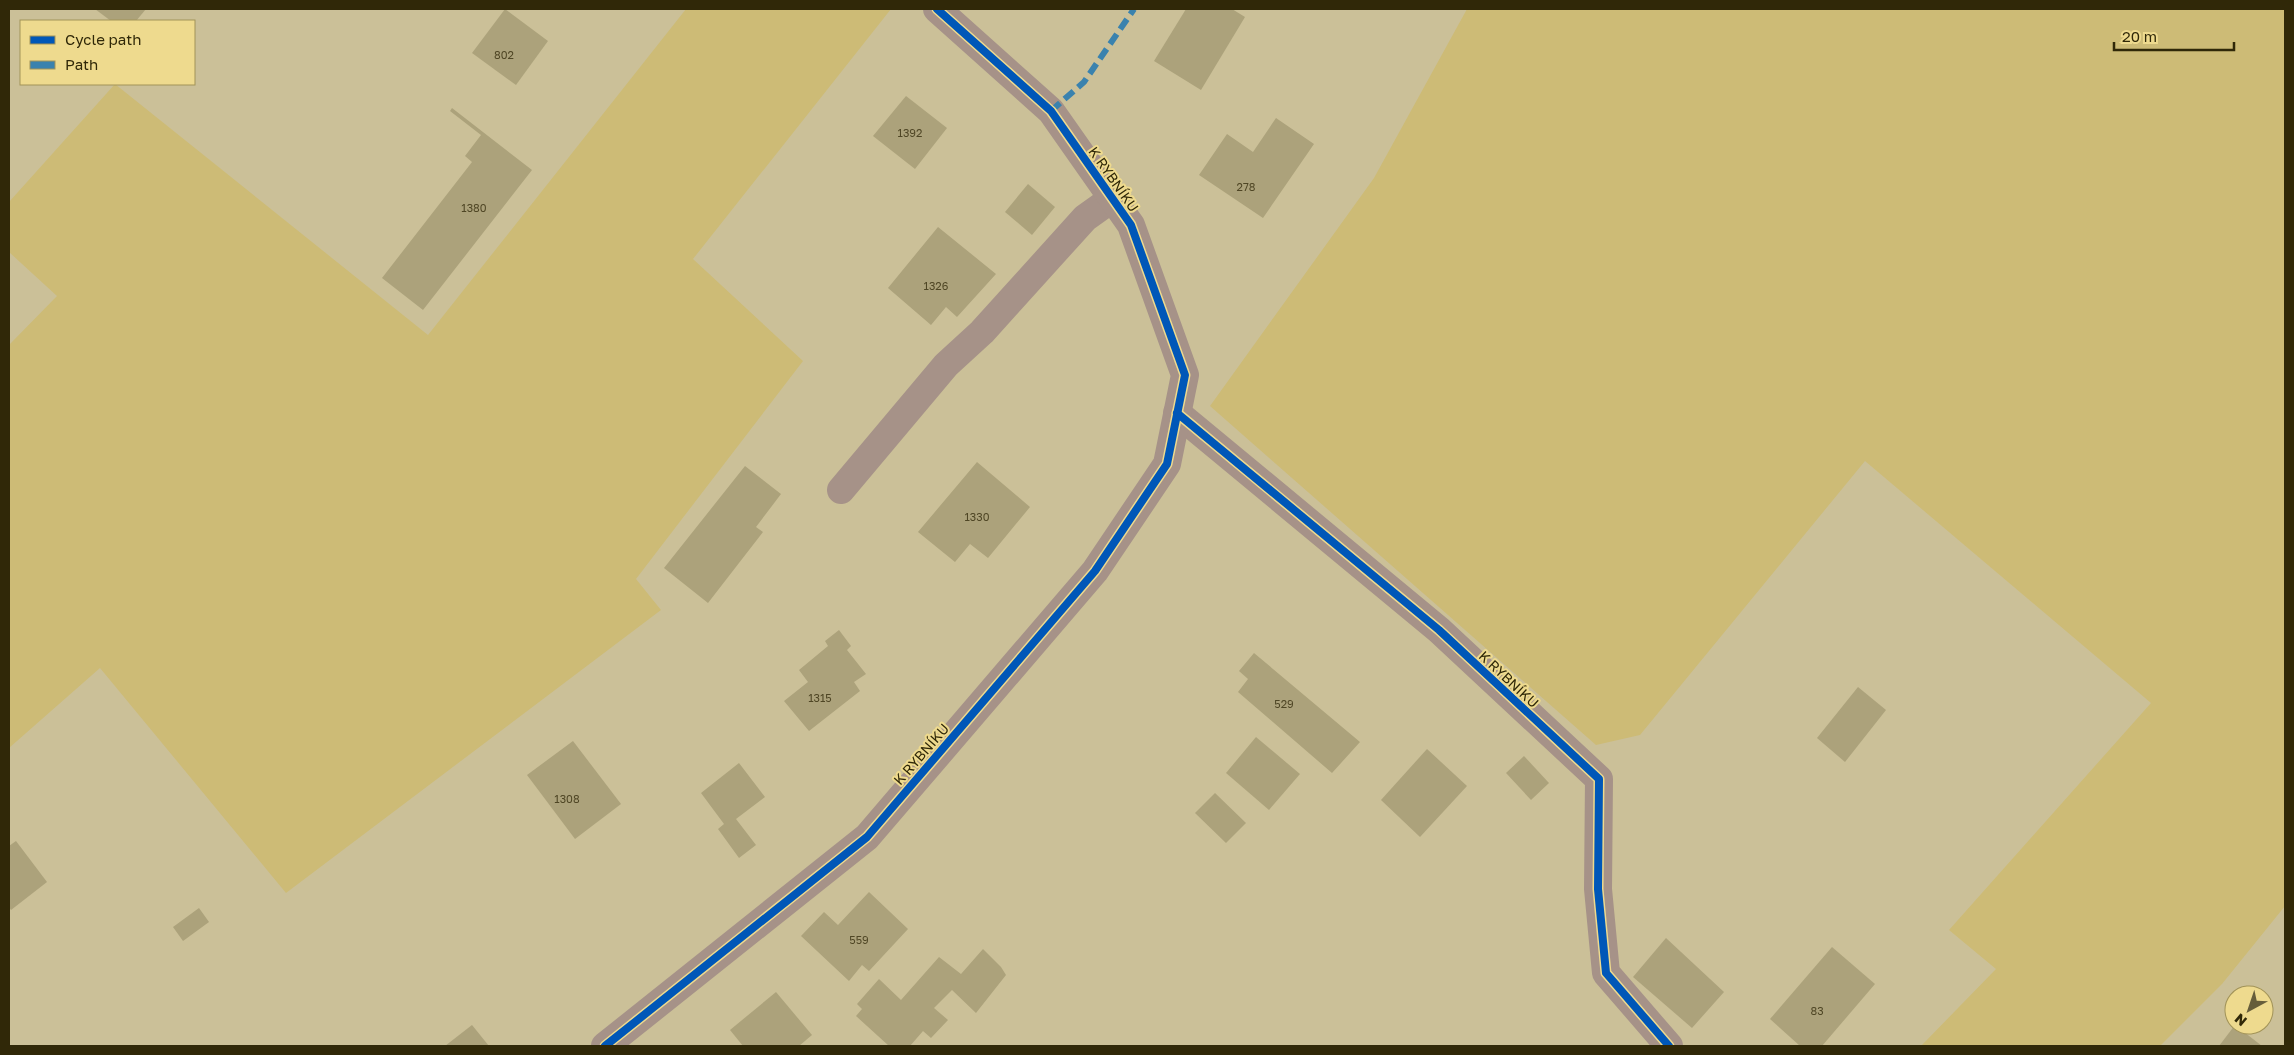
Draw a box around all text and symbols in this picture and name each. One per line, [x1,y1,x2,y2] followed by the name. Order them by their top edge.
[20,20,195,85] legend
[2114,20,2234,52] scale bar
[2122,27,2157,45] text: 20 m
[65,30,141,48] text: Cycle path
[494,48,514,61] house number: 802
[65,55,98,73] text: Path
[898,126,922,139] house number: 1392
[1085,143,1143,215] street label: K RYBNÍKU
[1237,180,1256,193] house number: 278
[461,201,487,214] house number: 1380
[924,279,949,292] house number: 1326
[964,510,990,523] house number: 1330
[1476,647,1542,711] street label: K RYBNÍKU
[808,691,832,704] house number: 1315
[1274,697,1294,710] house number: 529
[890,720,952,788] street label: K RYBNÍKU
[554,792,580,805] house number: 1308
[849,933,869,946] house number: 559
[2224,985,2274,1035] north arrow
[1810,1004,1824,1017] house number: 83
[2231,1010,2250,1030] text: N

